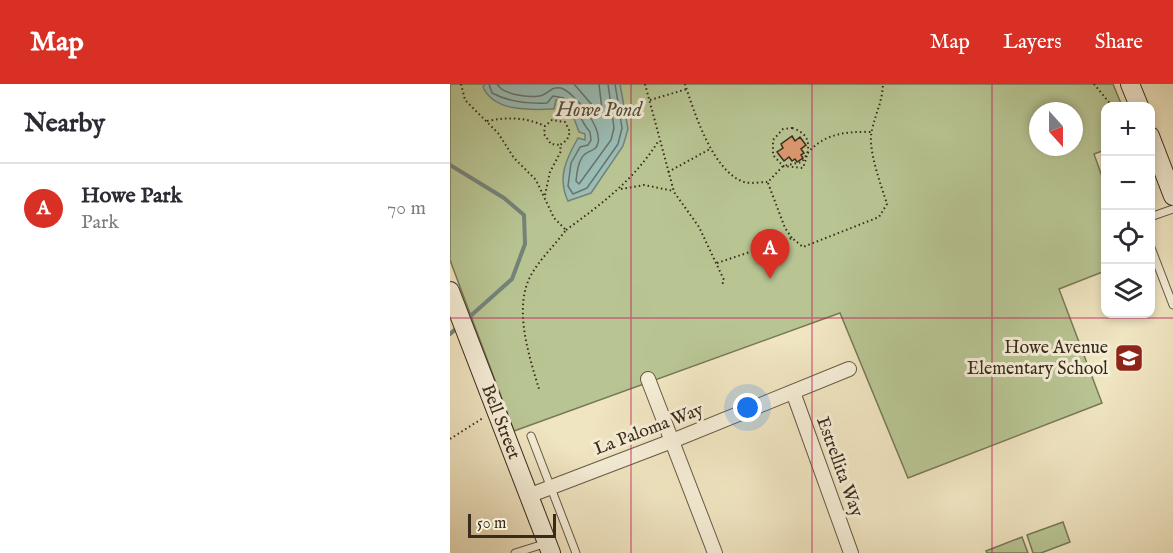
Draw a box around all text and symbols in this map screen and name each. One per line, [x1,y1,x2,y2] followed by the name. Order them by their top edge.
[30,25,84,60] text: Map
[930,29,970,56] text: Map
[1003,29,1062,56] text: Layers
[1095,29,1143,56] text: Share
[555,98,643,123] water label: Howe Pond
[1029,102,1083,156] north arrow
[1101,102,1155,318] map controls
[1101,102,1155,156] button: +
[24,107,105,140] text: Nearby
[1101,156,1155,210] button: −
[81,182,182,210] text: Howe Park
[37,196,50,221] text: A
[387,196,426,221] text: 70 m
[81,210,119,235] text: Park
[1101,210,1155,264] button: locate
[750,230,790,279] pin: A
[1101,264,1155,318] button: layers
[967,337,1108,381] place label: Howe Avenue Elementary School
[1113,342,1145,374] school or university icon: Howe Avenue Elementary School
[475,381,525,463] street label: Bell Street
[733,393,762,422] your location
[591,399,707,461] street label: La Paloma Way
[810,414,868,520] street label: Estrellita Way
[468,511,556,538] scale bar
[477,514,506,534] text: 50 m

